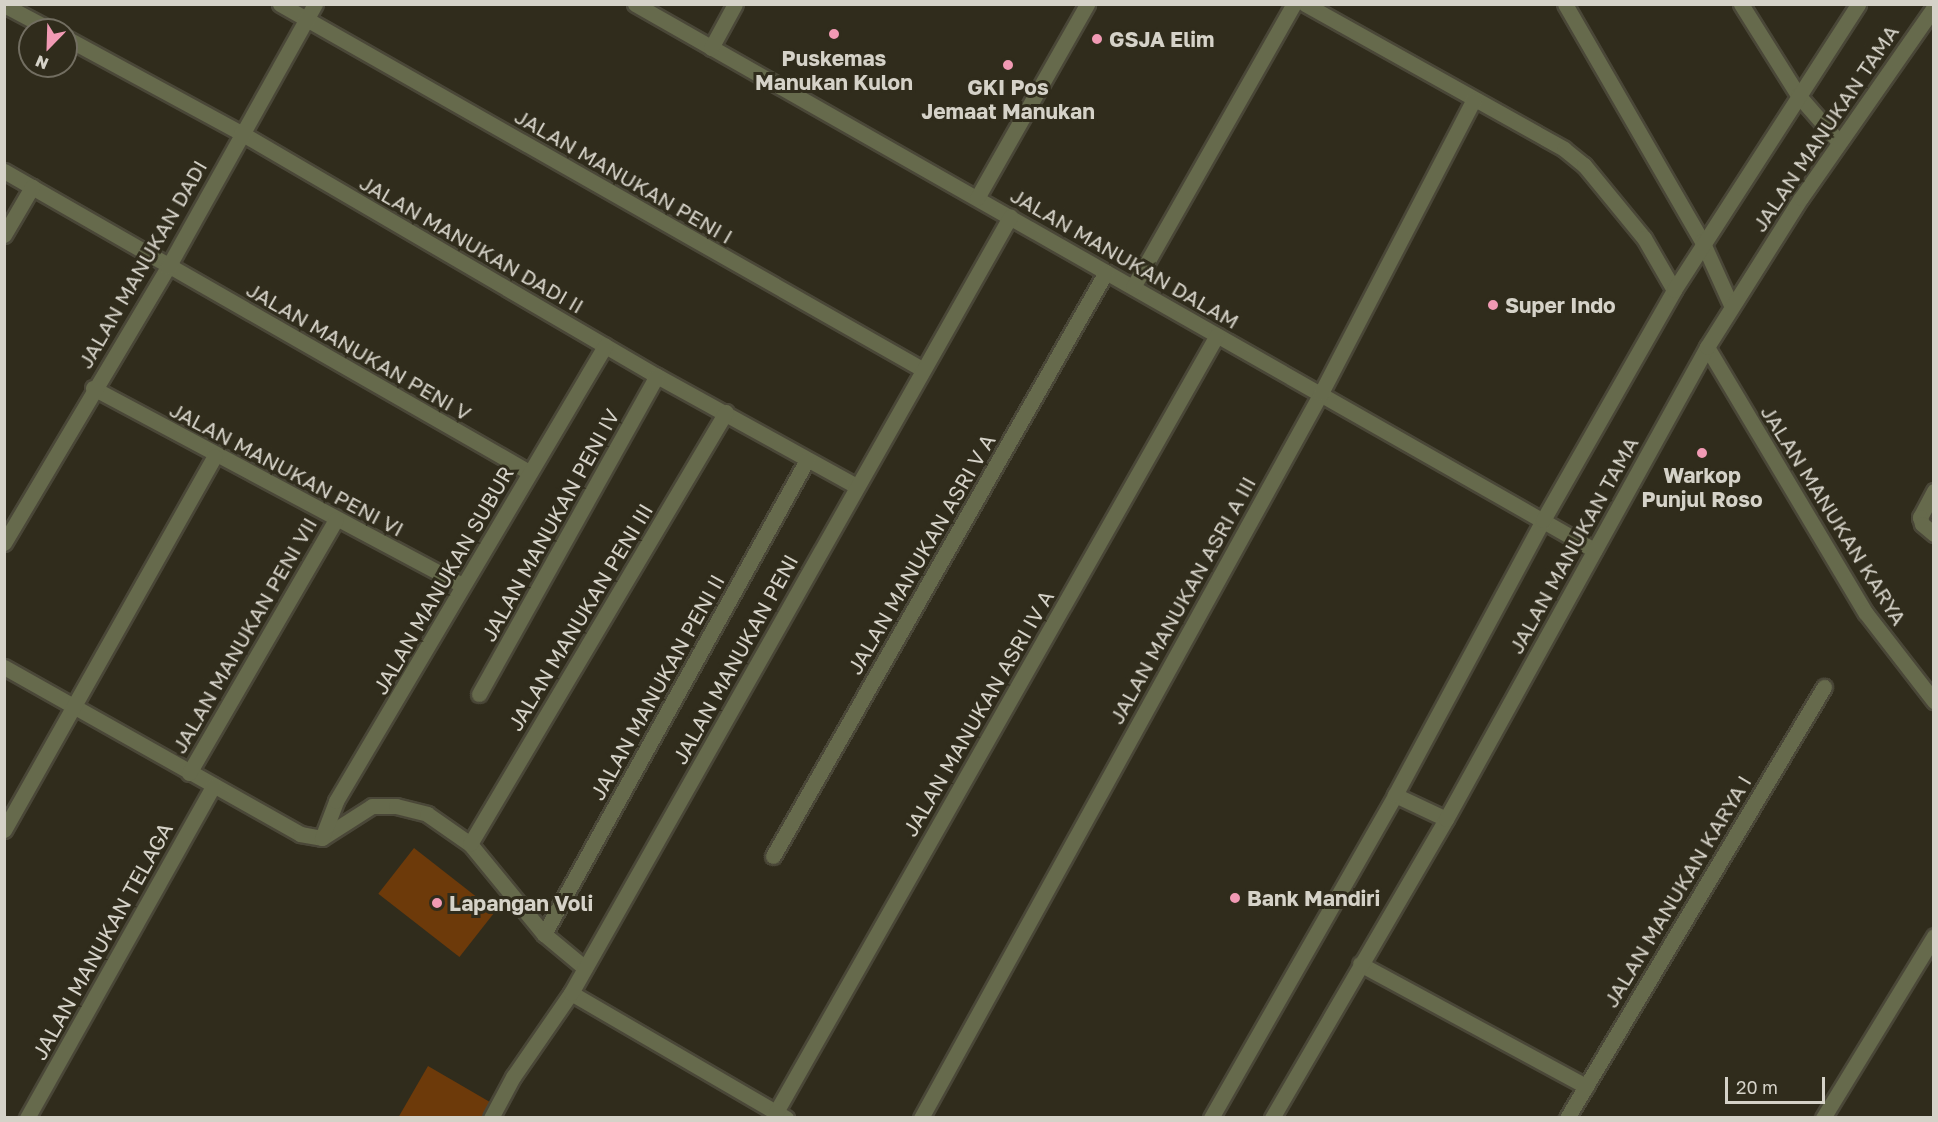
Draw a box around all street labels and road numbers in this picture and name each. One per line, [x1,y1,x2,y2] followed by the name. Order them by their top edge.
[1746,20,1904,236] street label: JALAN MANUKAN TAMA
[511,103,737,249] street label: JALAN MANUKAN PENI I
[72,155,212,373] street label: JALAN MANUKAN DADI
[355,169,589,319] street label: JALAN MANUKAN DADI II
[1006,182,1244,334] street label: JALAN MANUKAN DALAM
[242,276,476,426] street label: JALAN MANUKAN PENI V
[166,396,408,542] street label: JALAN MANUKAN PENI VI
[1756,400,1912,630] street label: JALAN MANUKAN KARYA
[476,404,624,646] street label: JALAN MANUKAN PENI IV
[842,429,1000,679] street label: JALAN MANUKAN ASRI V A
[1503,432,1643,658] street label: JALAN MANUKAN TAMA
[367,462,519,698] street label: JALAN MANUKAN SUBUR
[1103,472,1261,728] street label: JALAN MANUKAN ASRI A III
[502,499,658,735] street label: JALAN MANUKAN PENI III
[166,513,322,757] street label: JALAN MANUKAN PENI VII
[667,550,803,768] street label: JALAN MANUKAN PENI
[584,570,730,804] street label: JALAN MANUKAN PENI II
[897,585,1059,841] street label: JALAN MANUKAN ASRI IV A
[1598,770,1756,1012] street label: JALAN MANUKAN KARYA I
[26,818,178,1064] street label: JALAN MANUKAN TELAGA

